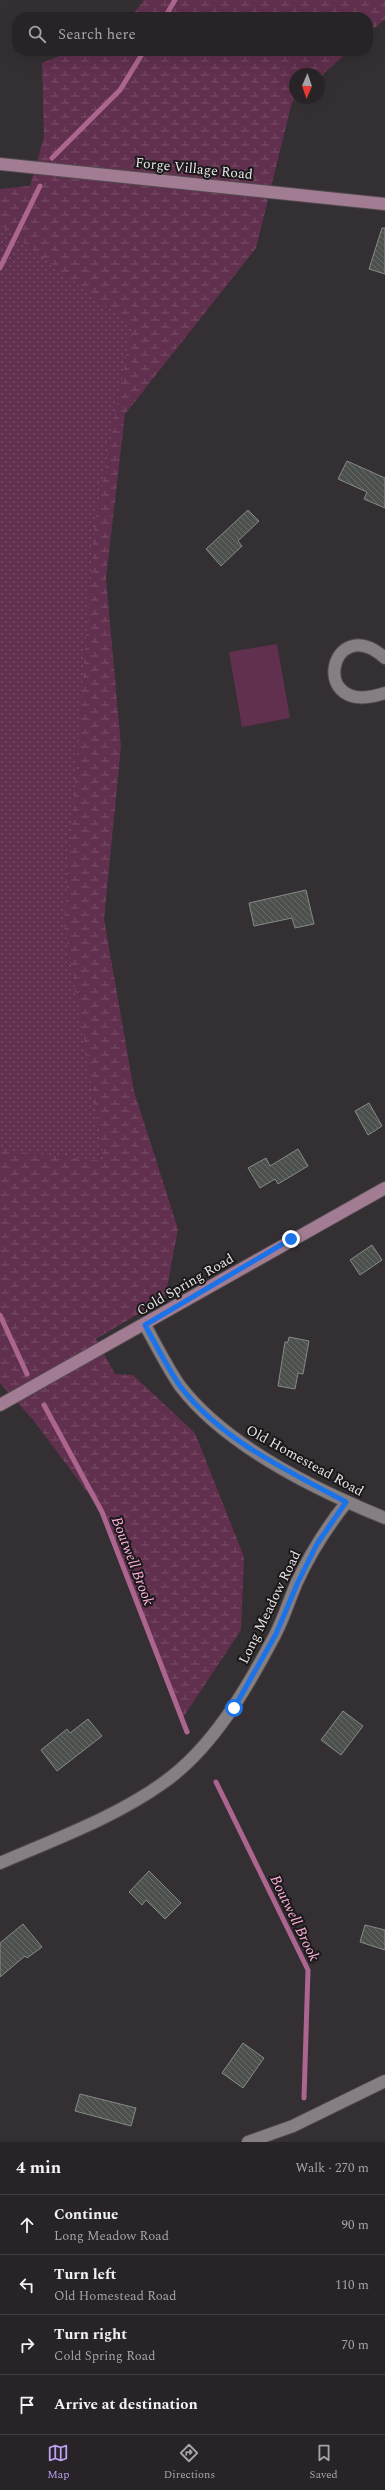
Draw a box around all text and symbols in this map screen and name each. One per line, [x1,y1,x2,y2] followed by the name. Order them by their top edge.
[12,12,373,56] search box
[26,23,48,45] icon: search
[58,23,136,46] text: Search here
[289,68,325,104] north arrow
[134,152,254,185] street label: Forge Village Road
[282,1230,300,1248] route end
[133,1248,238,1321] street label: Cold Spring Road
[242,1419,368,1502] street label: Old Homestead Road
[105,1513,160,1609] water label: Boutwell Brook
[233,1547,306,1667] street label: Long Meadow Road
[225,1699,243,1717] route start
[264,1871,325,1965] water label: Boutwell Brook
[16,2155,61,2181] text: 4 min
[295,2158,369,2178] text: Walk · 270 m
[54,2203,119,2226] text: Continue
[16,2214,38,2236] icon: ahead
[342,2215,369,2235] text: 90 m
[54,2226,169,2246] text: Long Meadow Road
[54,2263,116,2286] text: Turn left
[16,2274,38,2296] icon: left
[335,2275,369,2295] text: 110 m
[54,2286,176,2306] text: Old Homestead Road
[54,2323,127,2346] text: Turn right
[16,2334,38,2356] icon: right
[342,2335,369,2355] text: 70 m
[54,2346,155,2366] text: Cold Spring Road
[54,2393,198,2416] text: Arrive at destination
[16,2394,38,2416] icon: arrive
[47,2442,69,2483] tab: Map
[164,2442,215,2483] tab: Directions
[310,2442,338,2483] tab: Saved

